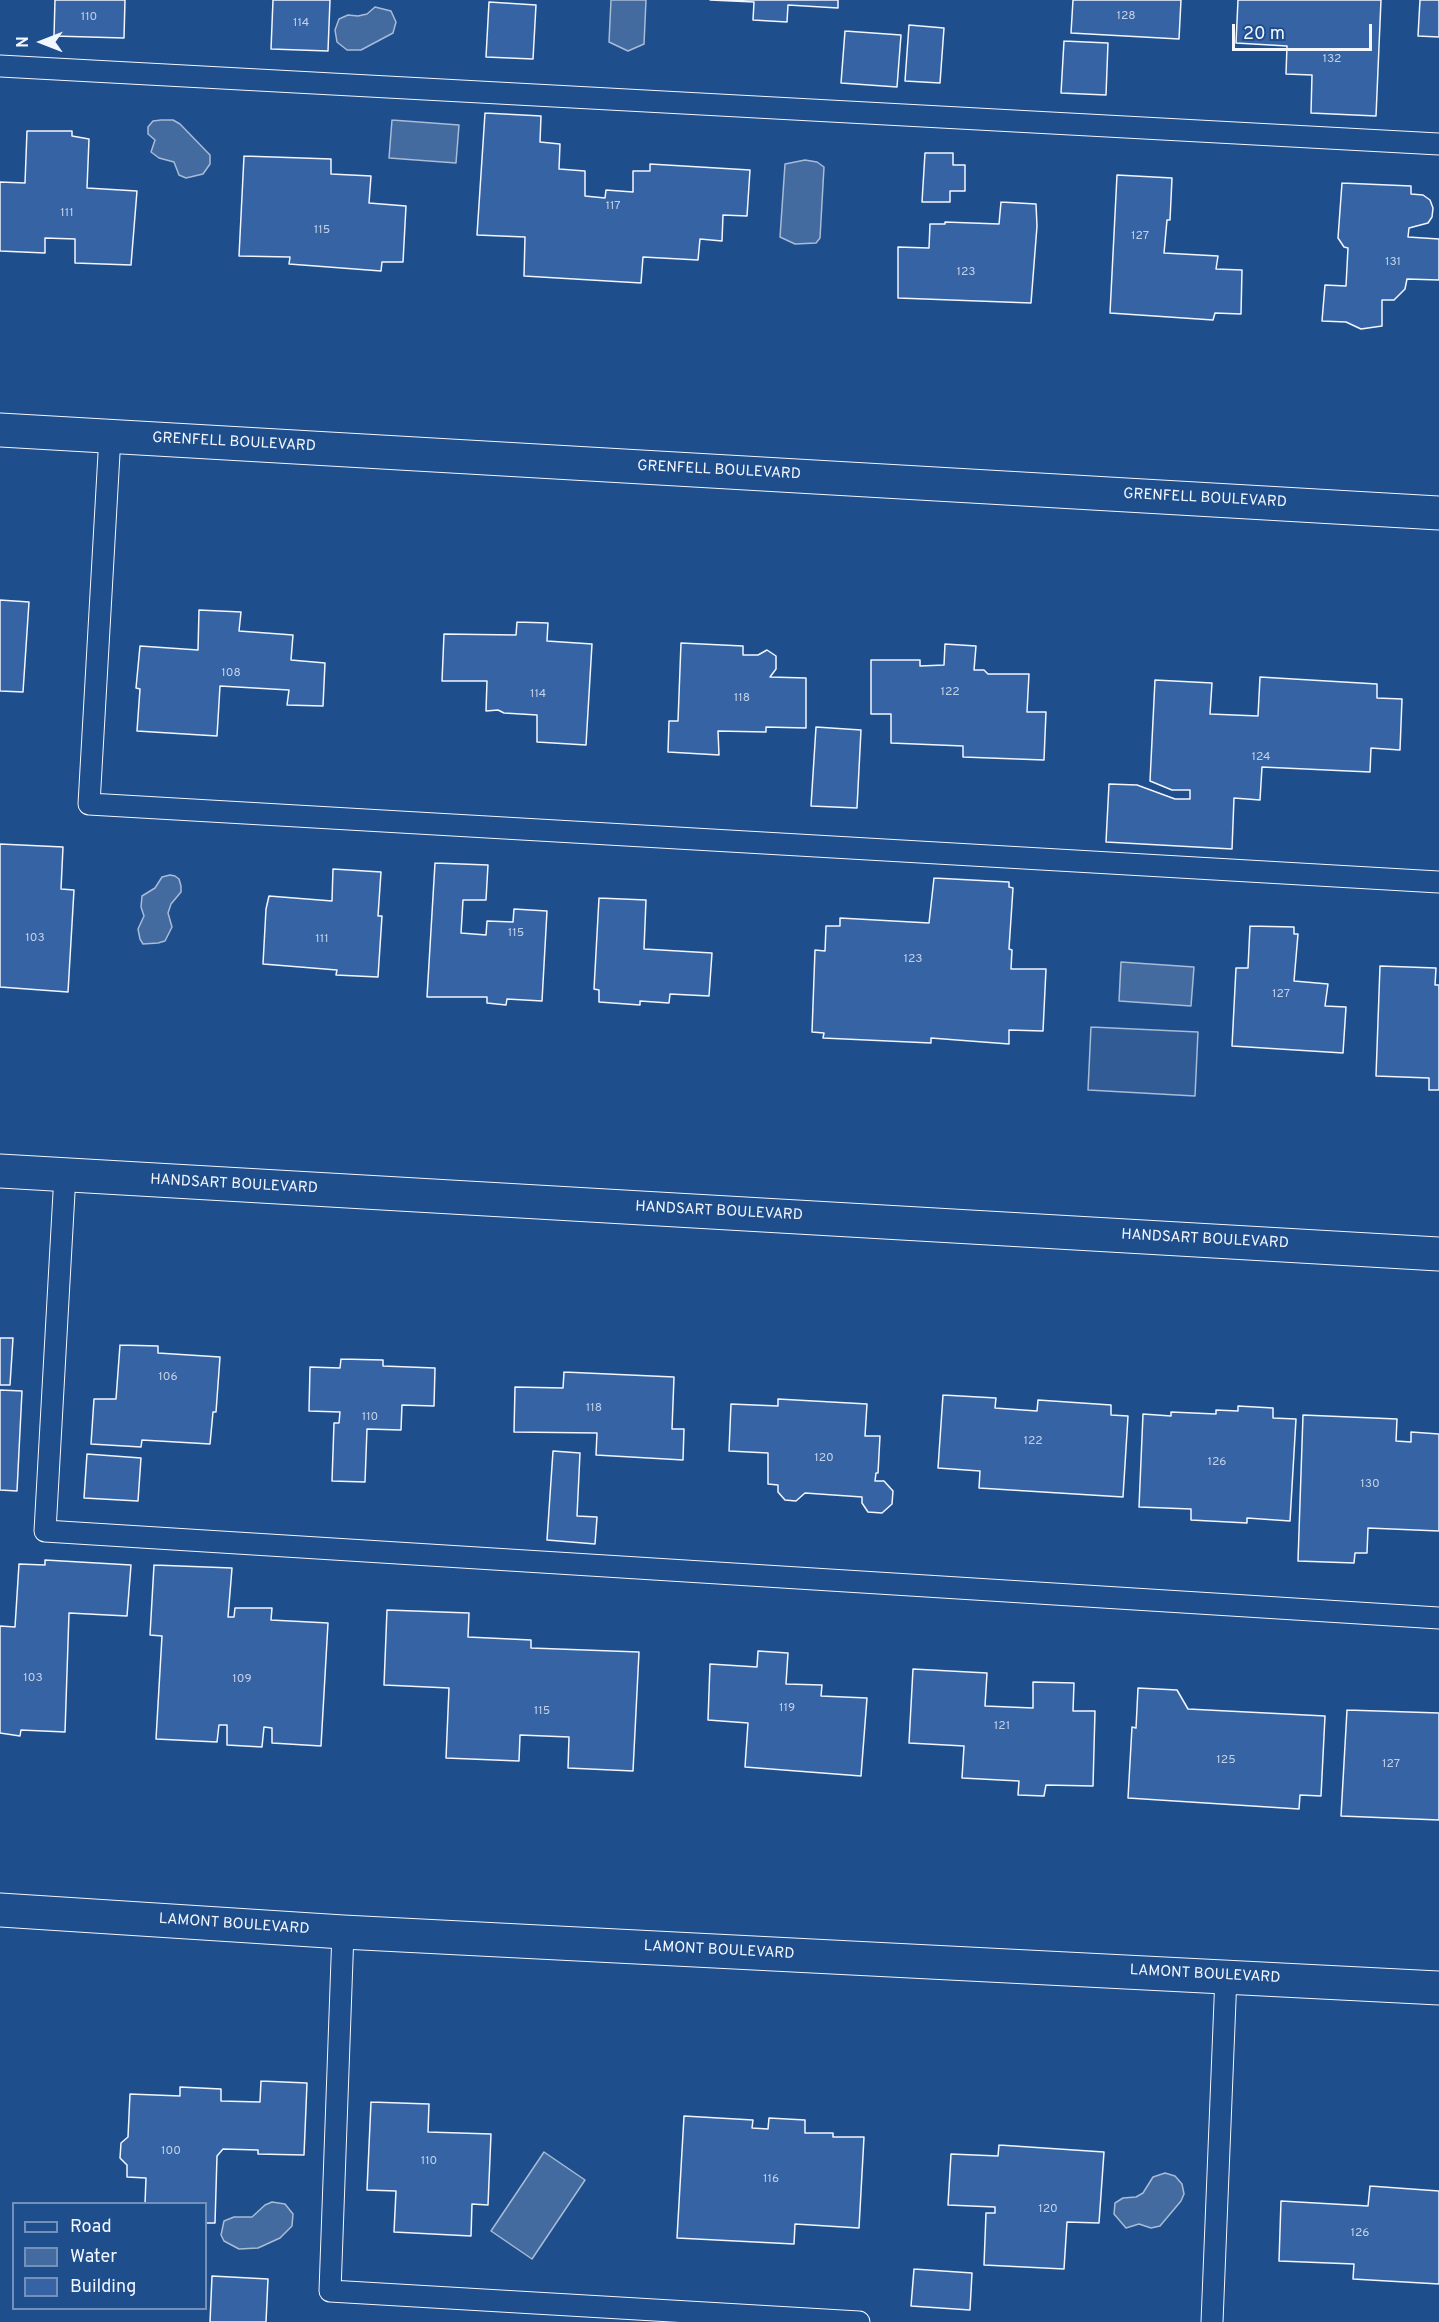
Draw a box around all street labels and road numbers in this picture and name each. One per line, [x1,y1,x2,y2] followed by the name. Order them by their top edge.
[152,430,316,456] street label: GRENFELL BOULEVARD
[637,458,801,484] street label: GRENFELL BOULEVARD
[1123,486,1287,512] street label: GRENFELL BOULEVARD
[150,1172,318,1198] street label: HANDSART BOULEVARD
[635,1199,803,1225] street label: HANDSART BOULEVARD
[1121,1227,1289,1253] street label: HANDSART BOULEVARD
[158,1911,310,1939] street label: LAMONT BOULEVARD
[643,1938,795,1964] street label: LAMONT BOULEVARD
[1129,1962,1281,1988] street label: LAMONT BOULEVARD

